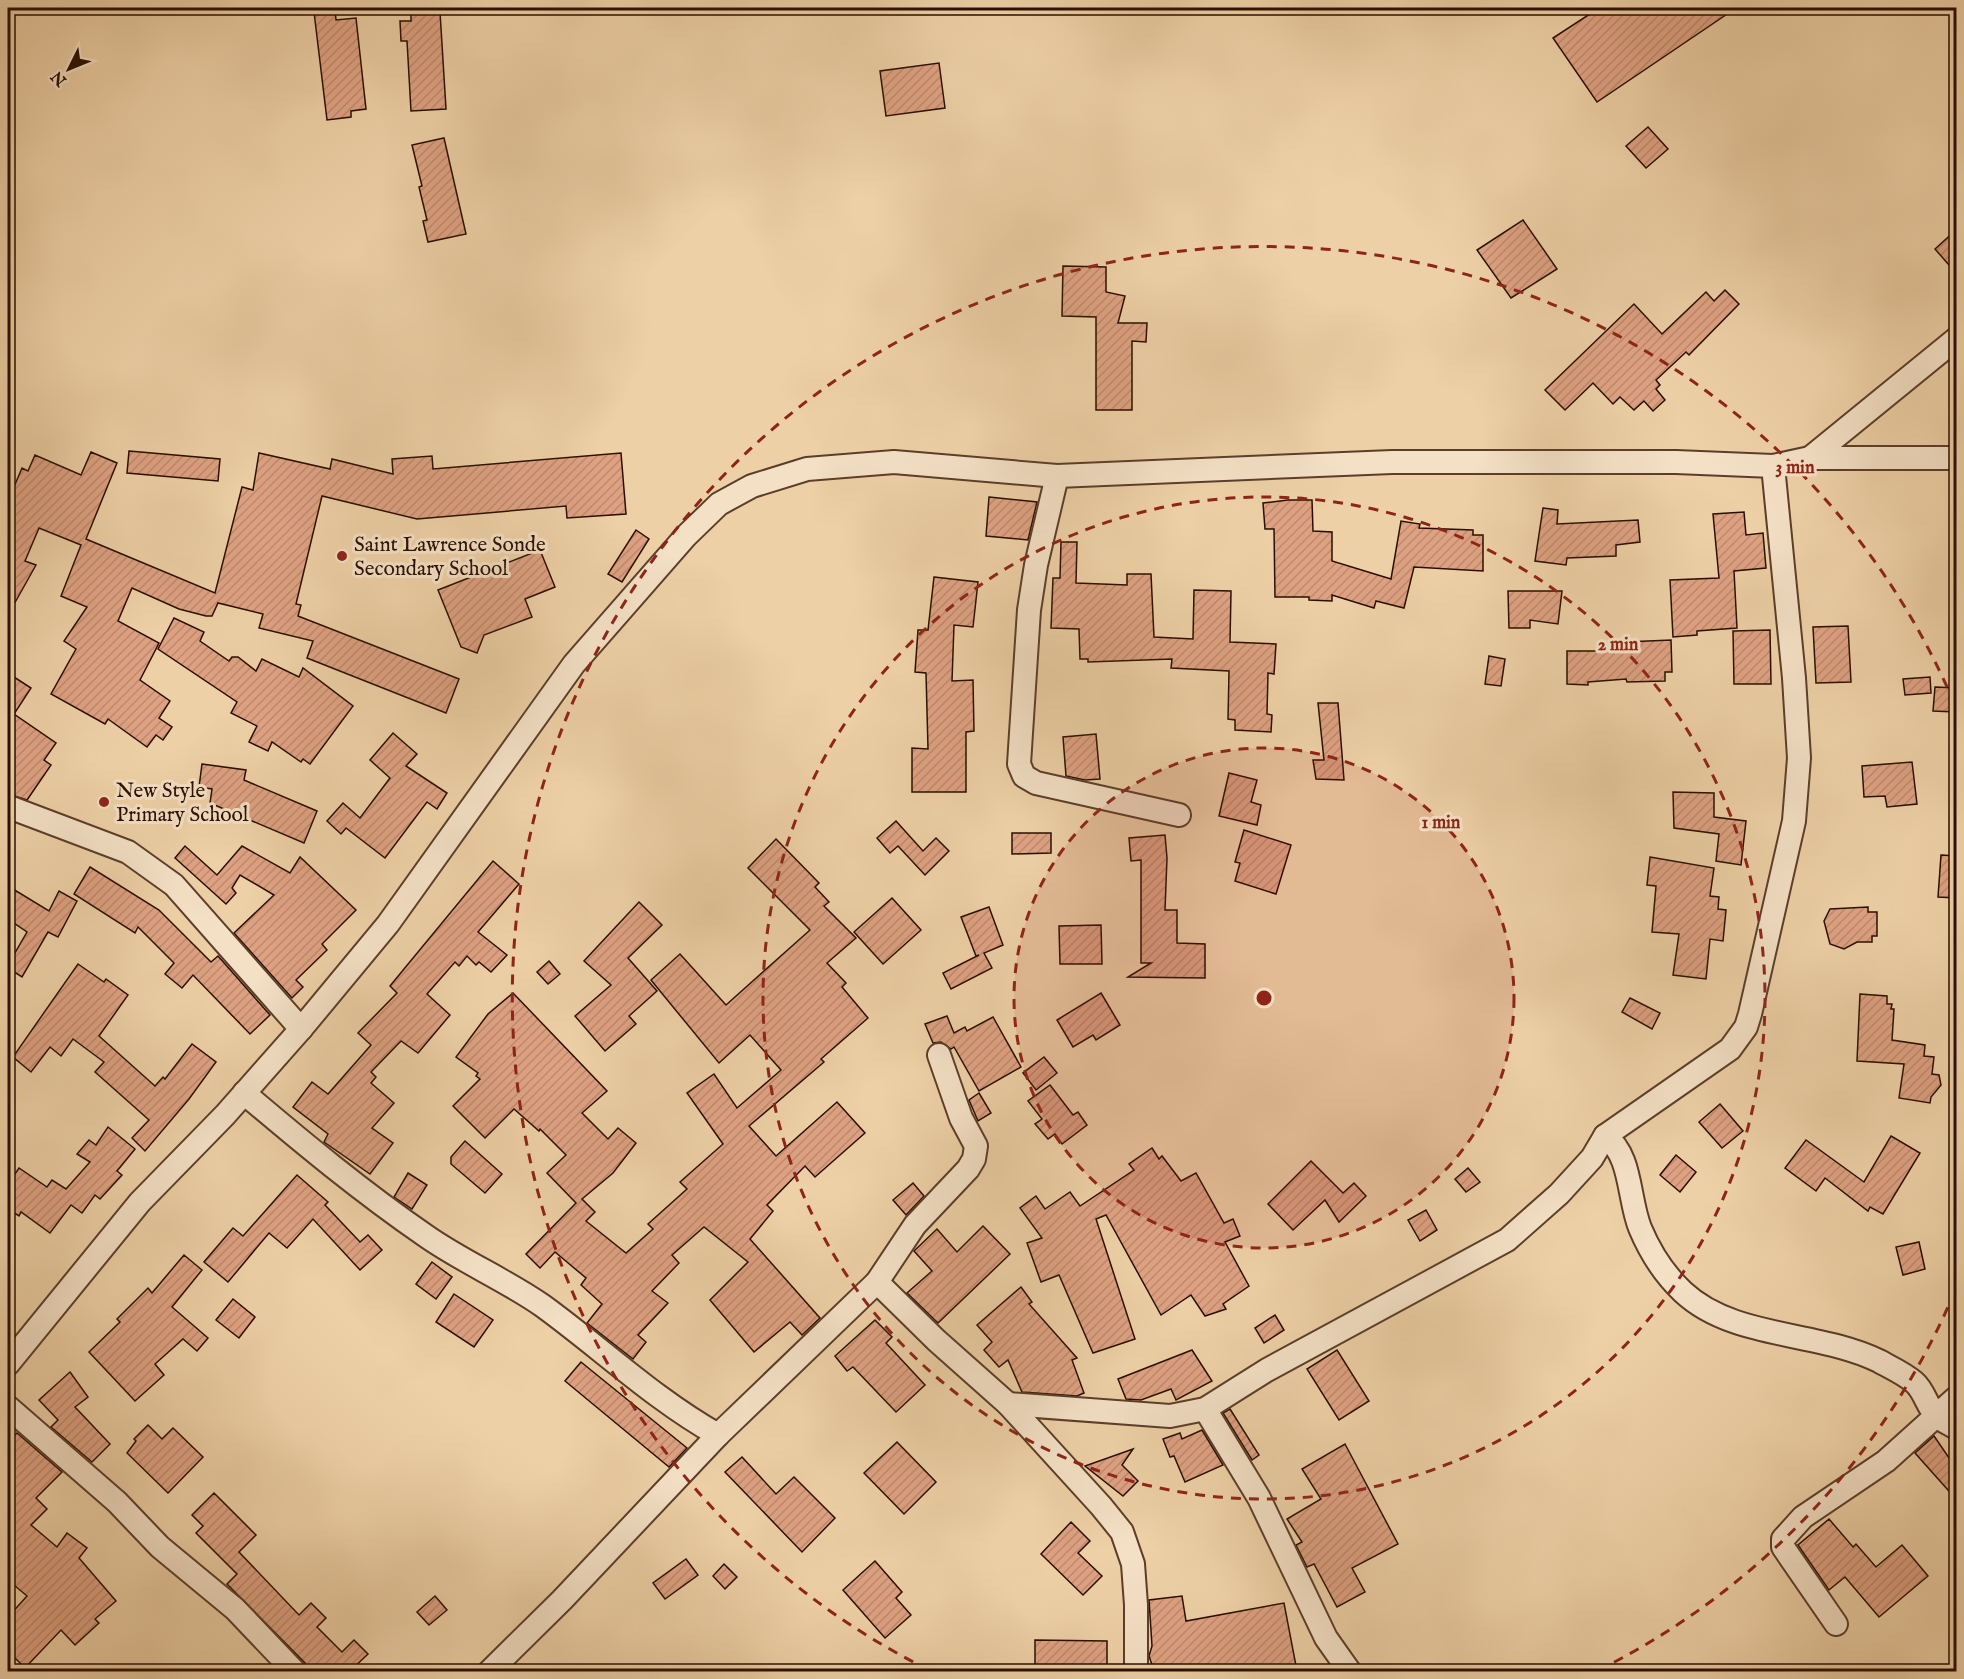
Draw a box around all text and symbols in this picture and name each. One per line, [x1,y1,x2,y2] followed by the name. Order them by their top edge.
[39,39,99,99] north arrow
[47,66,72,90] text: N
[1776,457,1815,480] text: 3 min
[354,532,546,583] place label: Saint Lawrence Sonde Secondary School
[335,549,349,563] marker: Saint Lawrence Sonde Secondary School
[1598,634,1639,657] text: 2 min
[116,778,249,829] place label: New Style Primary School
[97,795,111,809] marker: New Style Primary School
[1422,812,1461,835] text: 1 min
[1254,988,1274,1008] centre of rings

